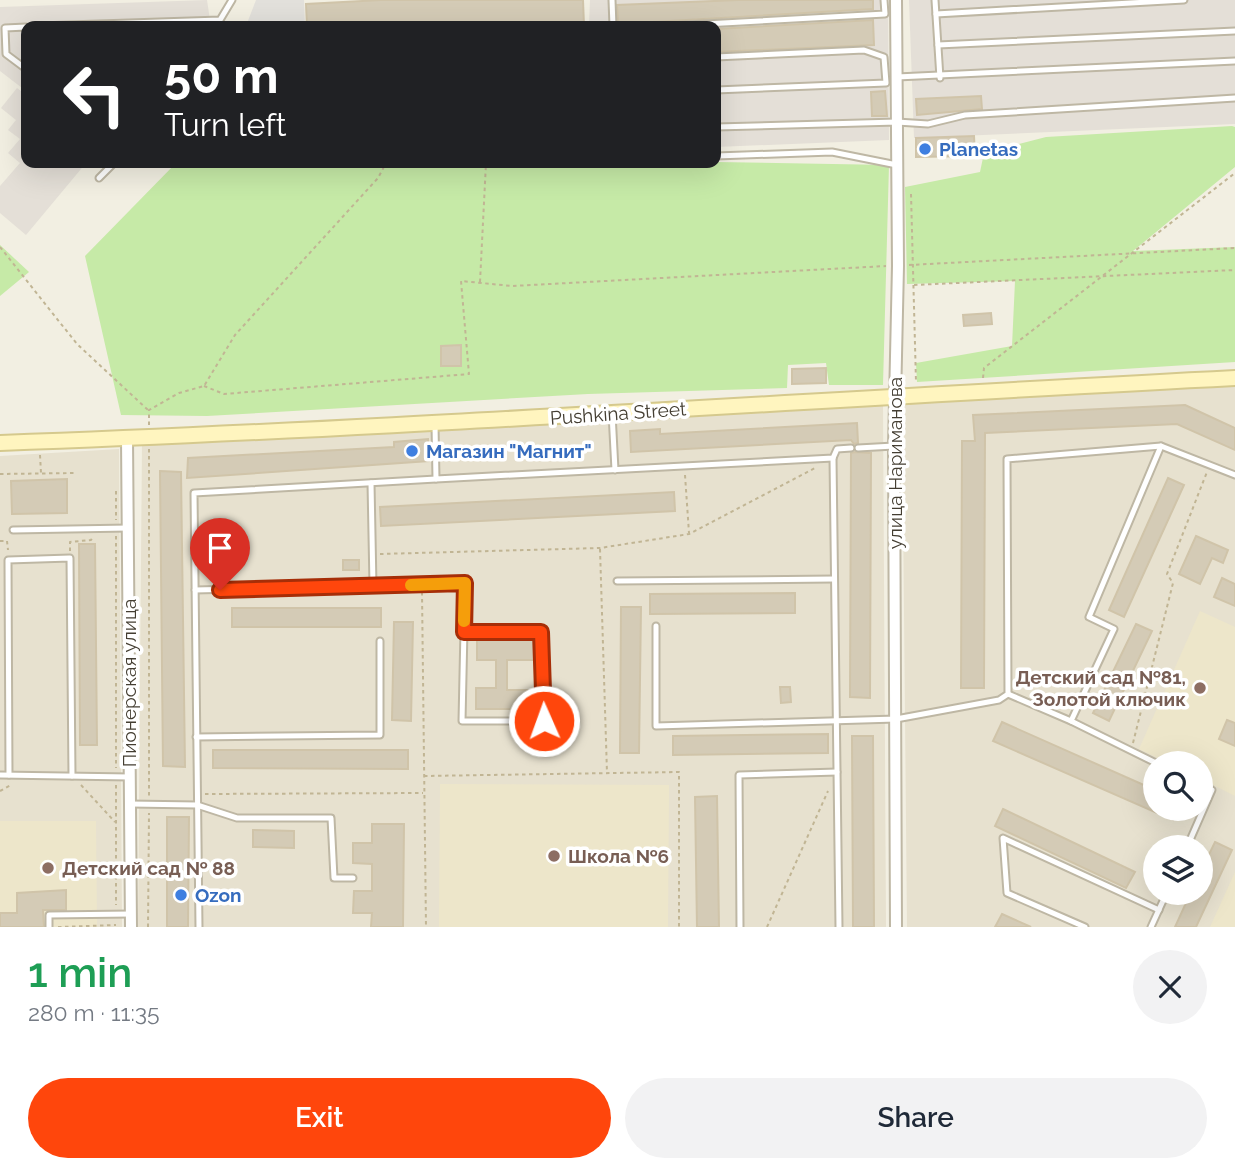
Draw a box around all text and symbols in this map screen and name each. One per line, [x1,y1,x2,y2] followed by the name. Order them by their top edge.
[164,47,279,104] text: 50 m
[49,49,140,140] icon: left
[164,106,286,143] text: Turn left
[939,138,1018,160] place label: Planetas
[917,141,933,157] marker: Planetas
[884,377,906,549] street label: улица Нариманова
[549,397,687,429] street label: Pushkina Street
[426,440,592,462] place label: Магазин "Магнит"
[404,443,420,459] marker: Магазин "Магнит"
[190,518,250,590] pin
[201,529,239,567] icon: arrive
[118,599,140,767] street label: Пионерская улица
[1015,666,1186,710] place label: Детский сад №81, Золотой ключик
[1192,680,1208,696] marker: Детский сад №81, Золотой ключик
[507,684,581,758] position arrow
[1143,751,1213,905] map controls
[1143,751,1213,821] button: search
[1143,835,1213,905] button: layers
[568,845,669,867] place label: Школа №6
[546,848,562,864] marker: Школа №6
[62,857,235,879] place label: Детский сад № 88
[40,860,56,876] marker: Детский сад № 88
[195,884,242,906] place label: Ozon
[173,887,189,903] marker: Ozon
[28,948,132,997] text: 1 min
[1133,950,1207,1024] button: close
[28,999,160,1026] text: 280 m · 11:35
[28,1078,611,1158] button: Exit
[625,1078,1207,1158] button: Share

